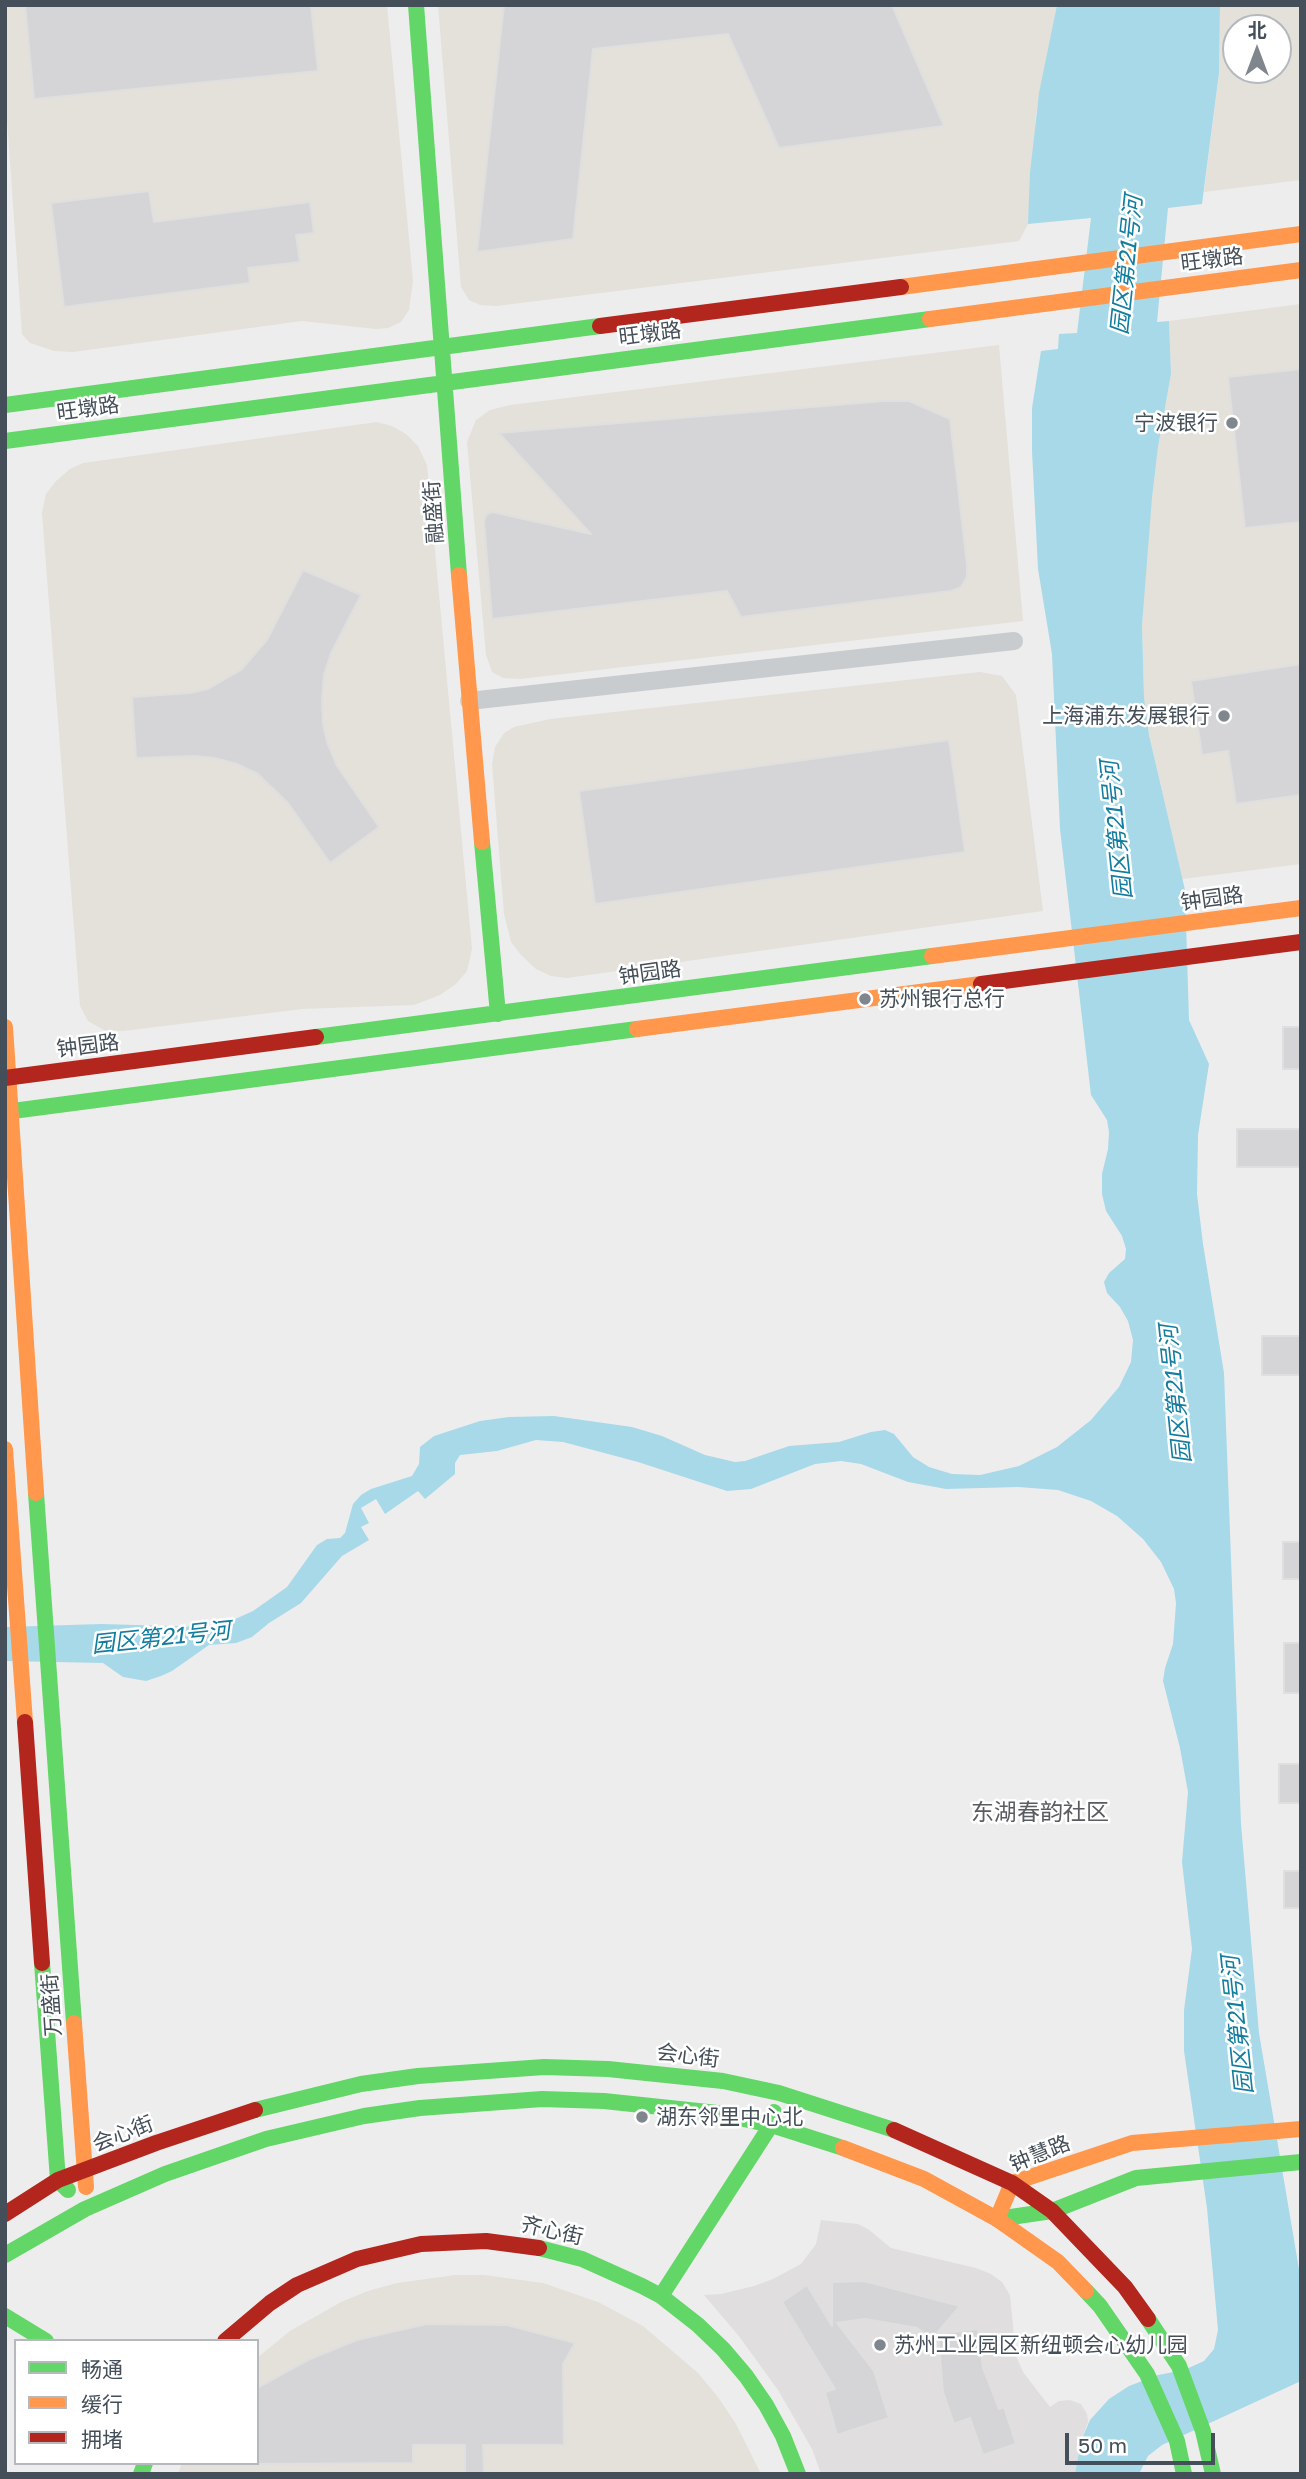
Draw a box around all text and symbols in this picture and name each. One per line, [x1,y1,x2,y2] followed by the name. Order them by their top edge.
[1222,14,1292,84] north arrow
[1247,18,1267,41] text: 北
[1106,194,1148,336] water label: 园区第21号河
[1179,244,1245,276] street label: 旺墩路
[617,318,683,350] street label: 旺墩路
[55,392,121,426] street label: 旺墩路
[1134,410,1218,436] place label: 宁波银行
[1224,415,1240,431] marker: 宁波银行
[419,480,449,544] street label: 融盛街
[1042,703,1210,729] place label: 上海浦东发展银行
[1216,708,1232,724] marker: 上海浦东发展银行
[1096,759,1138,901] water label: 园区第21号河
[1179,882,1245,916] street label: 钟园路
[617,956,683,990] street label: 钟园路
[879,986,1005,1012] place label: 苏州银行总行
[857,991,873,1007] marker: 苏州银行总行
[55,1030,121,1062] street label: 钟园路
[1155,1323,1197,1465] water label: 园区第21号河
[90,1617,232,1659] water label: 园区第21号河
[971,1799,1109,1827] district label: 东湖春韵社区
[1217,1954,1259,2096] water label: 园区第21号河
[37,1973,67,2037] street label: 万盛街
[655,2040,721,2072] street label: 会心街
[656,2104,803,2130] place label: 湖东邻里中心北
[634,2109,650,2125] marker: 湖东邻里中心北
[89,2111,157,2157] street label: 会心街
[1006,2131,1074,2177] street label: 钟慧路
[518,2212,586,2250] street label: 齐心街
[894,2332,1188,2358] place label: 苏州工业园区新纽顿会心幼儿园
[872,2337,888,2353] marker: 苏州工业园区新纽顿会心幼儿园
[14,2339,259,2465] legend
[81,2356,123,2382] text: 畅通
[81,2391,123,2417] text: 缓行
[1068,2420,1218,2464] scale bar
[81,2426,123,2452] text: 拥堵
[1078,2432,1127,2458] text: 50 m

